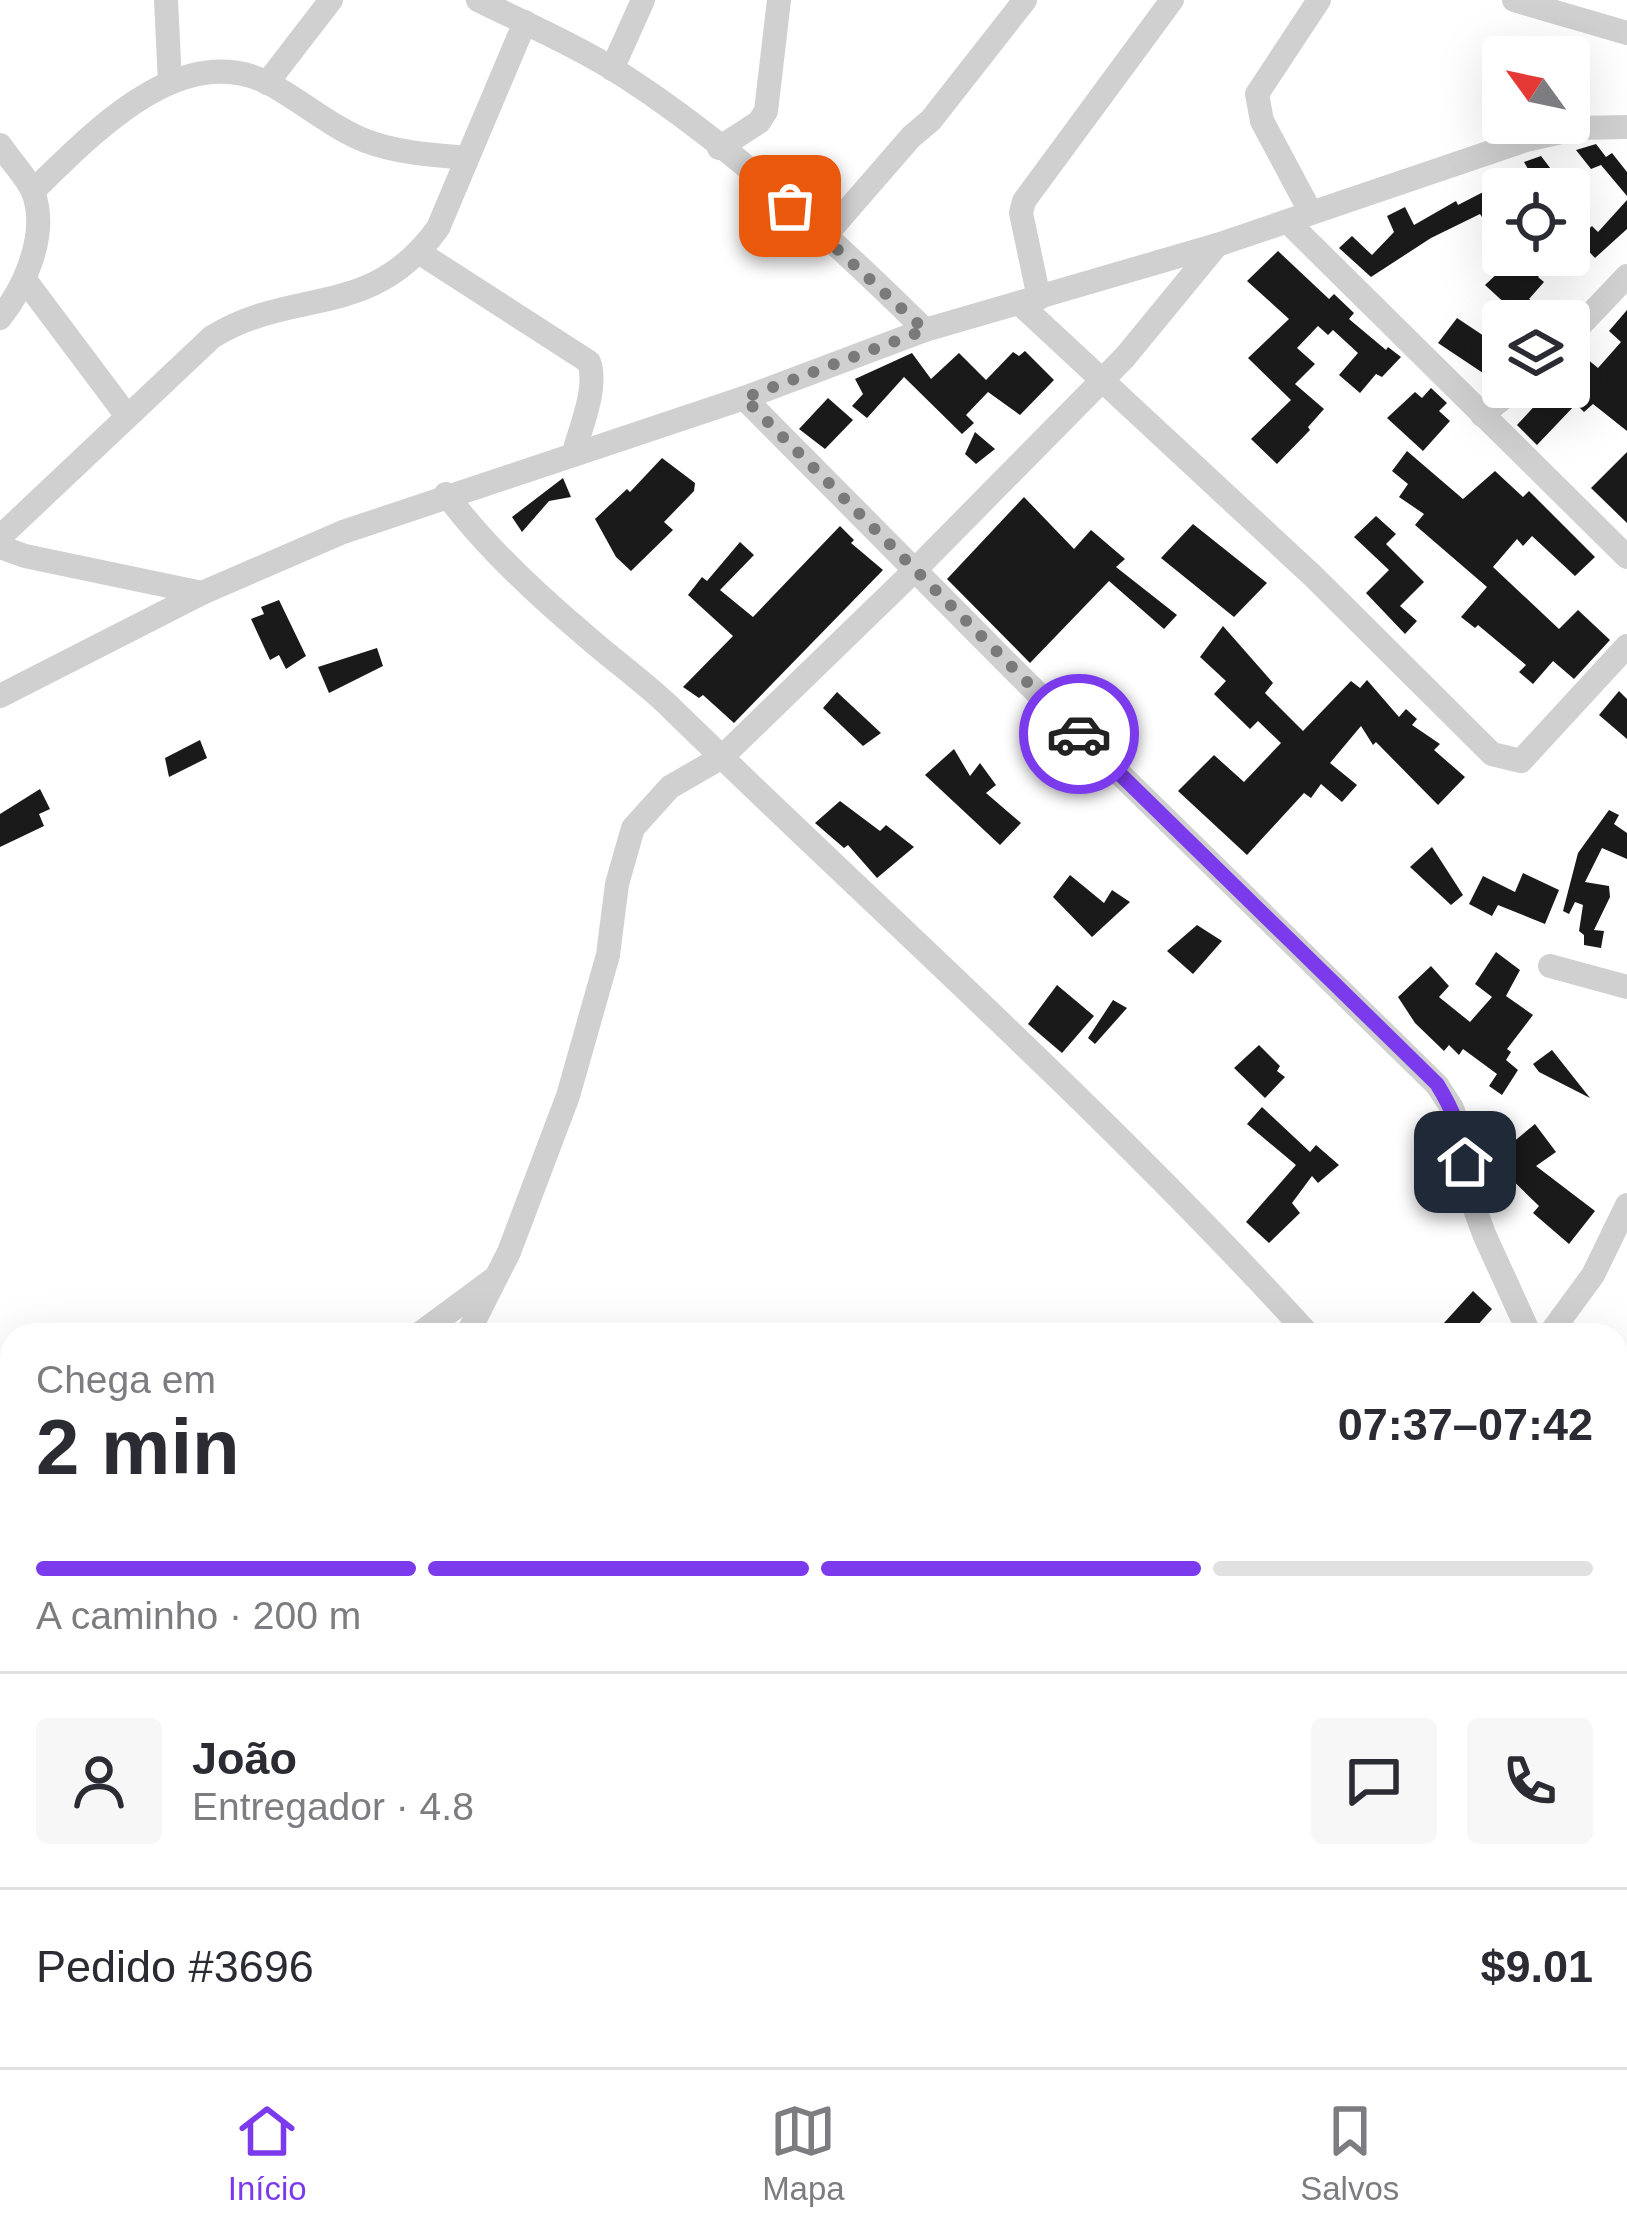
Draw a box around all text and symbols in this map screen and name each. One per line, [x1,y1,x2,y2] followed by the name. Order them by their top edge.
[1482,36,1590,144] north arrow
[1482,36,1590,408] map controls
[739,155,841,257] pin
[1482,168,1590,276] button: locate
[757,173,823,239] icon: bag
[1482,300,1590,408] button: layers
[1019,674,1139,794] courier
[1046,701,1112,767] icon: car
[1414,1111,1516,1213] pin
[1432,1129,1498,1195] icon: home
[36,1358,216,1401] text: Chega em
[1338,1399,1593,1450] text: 07:37–07:42
[36,1403,240,1491] text: 2 min
[36,1594,361,1637] text: A caminho · 200 m
[36,1718,162,1844] button: person
[1311,1718,1437,1844] button: chat
[1467,1718,1593,1844] button: phone
[192,1733,297,1784] text: João
[192,1785,474,1828] text: Entregador · 4.8
[36,1941,314,1992] text: Pedido #3696
[1480,1941,1593,1992] text: $9.01
[228,2098,307,2208] tab: Início
[762,2098,845,2208] tab: Mapa
[1300,2098,1399,2208] tab: Salvos

